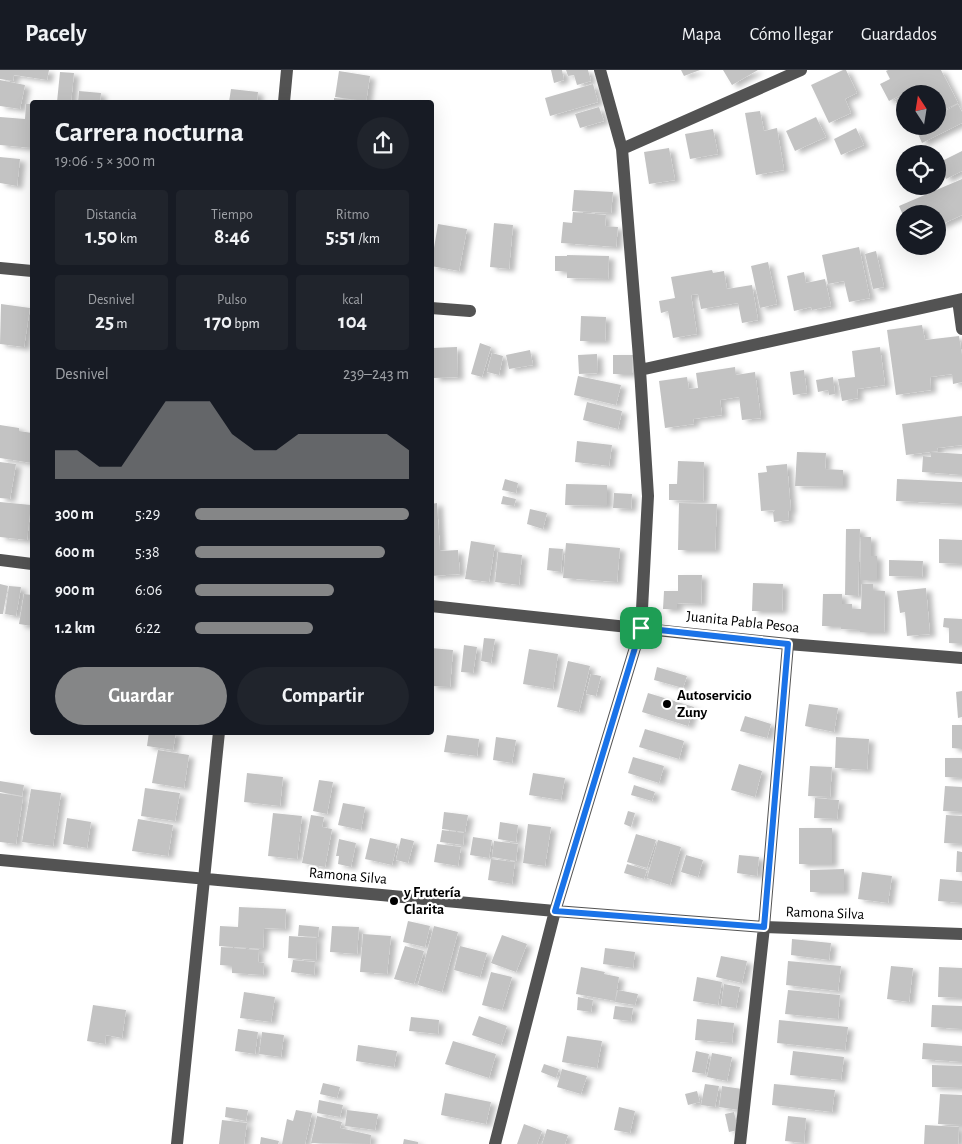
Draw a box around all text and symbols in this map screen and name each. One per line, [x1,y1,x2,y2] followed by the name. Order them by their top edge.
[25,22,87,46] text: Pacely
[682,26,722,44] text: Mapa
[750,26,833,44] text: Cómo llegar
[861,26,937,44] text: Guardados
[896,85,946,135] north arrow
[896,85,946,255] map controls
[357,117,409,169] button: share
[55,119,244,147] text: Carrera nocturna
[896,145,946,195] button: locate
[55,153,155,169] text: 19:06 · 5 × 300 m
[896,205,946,255] button: layers
[86,208,137,222] text: Distancia
[211,208,253,222] text: Tiempo
[336,208,370,222] text: Ritmo
[85,226,118,247] text: 1.50
[214,226,250,247] text: 8:46
[325,226,356,247] text: 5:51
[118,232,137,246] text: km
[356,232,380,246] text: /km
[88,293,135,307] text: Desnivel
[217,293,247,307] text: Pulso
[342,293,363,307] text: kcal
[95,311,114,332] text: 25
[204,311,232,332] text: 170
[338,311,367,332] text: 104
[114,317,128,331] text: m
[232,317,260,331] text: bpm
[55,366,109,382] text: Desnivel
[343,366,409,382] text: 239–243 m
[55,506,94,522] text: 300 m
[135,506,160,522] text: 5:29
[55,544,95,560] text: 600 m
[135,544,160,560] text: 5:38
[55,582,95,598] text: 900 m
[135,582,162,598] text: 6:06
[620,607,662,649] pin
[686,609,800,635] street label: Juanita Pabla Pesoa
[627,614,655,642] icon: arrive
[55,620,95,636] text: 1.2 km
[135,620,161,636] text: 6:22
[55,667,227,725] button: Guardar
[237,667,409,725] button: Compartir
[677,688,752,720] place label: Autoservicio Zuny
[661,698,673,710] marker: Autoservicio Zuny
[308,865,388,887] street label: Ramona Silva
[403,885,461,917] place label: y Frutería Clarita
[388,895,400,907] marker: y Frutería Clarita
[785,904,865,922] street label: Ramona Silva

